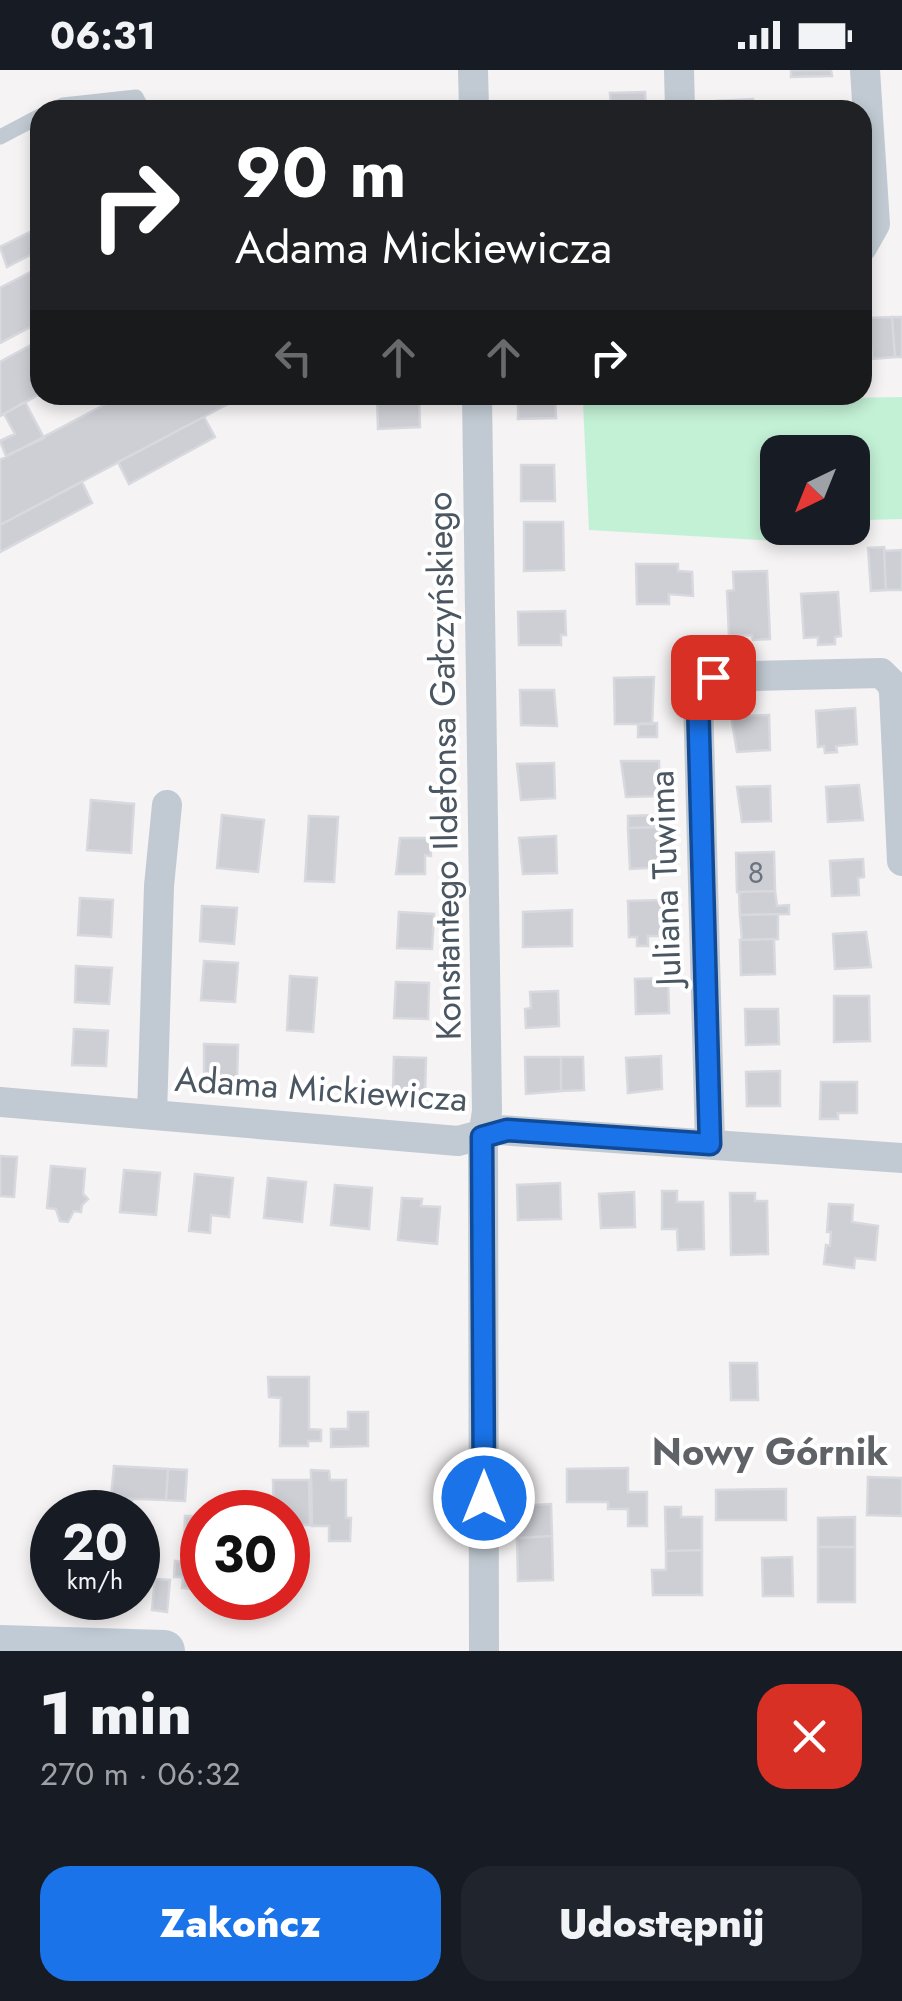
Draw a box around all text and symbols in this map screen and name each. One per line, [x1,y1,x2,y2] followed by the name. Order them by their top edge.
[50,8,156,63] text: 06:31
[235,122,407,223] text: 90 m
[70,140,200,270] icon: right
[235,215,612,280] text: Adama Mickiewicza
[266,330,321,385] icon: left
[371,330,426,385] icon: ahead
[476,330,531,385] icon: ahead
[581,330,636,385] icon: right
[760,435,870,545] north arrow
[760,435,870,545] map controls
[414,491,474,1041] street label: Konstantego Ildefonsa Gałczyńskiego
[671,635,756,720] pin
[686,650,741,705] icon: arrive
[636,770,694,990] street label: Juliana Tuwima
[748,851,764,894] house number: 8
[173,1054,469,1124] street label: Adama Mickiewicza
[652,1424,888,1479] district label: Nowy Górnik
[432,1446,536,1550] position arrow
[180,1490,310,1620] speed limit sign: 30
[62,1506,128,1579] text: 20
[67,1562,123,1598] text: km/h
[40,1670,192,1757] text: 1 min
[757,1684,862,1789] button: close
[40,1751,240,1797] text: 270 m · 06:32
[40,1866,441,1981] button: Zakończ
[461,1866,862,1981] button: Udostępnij

